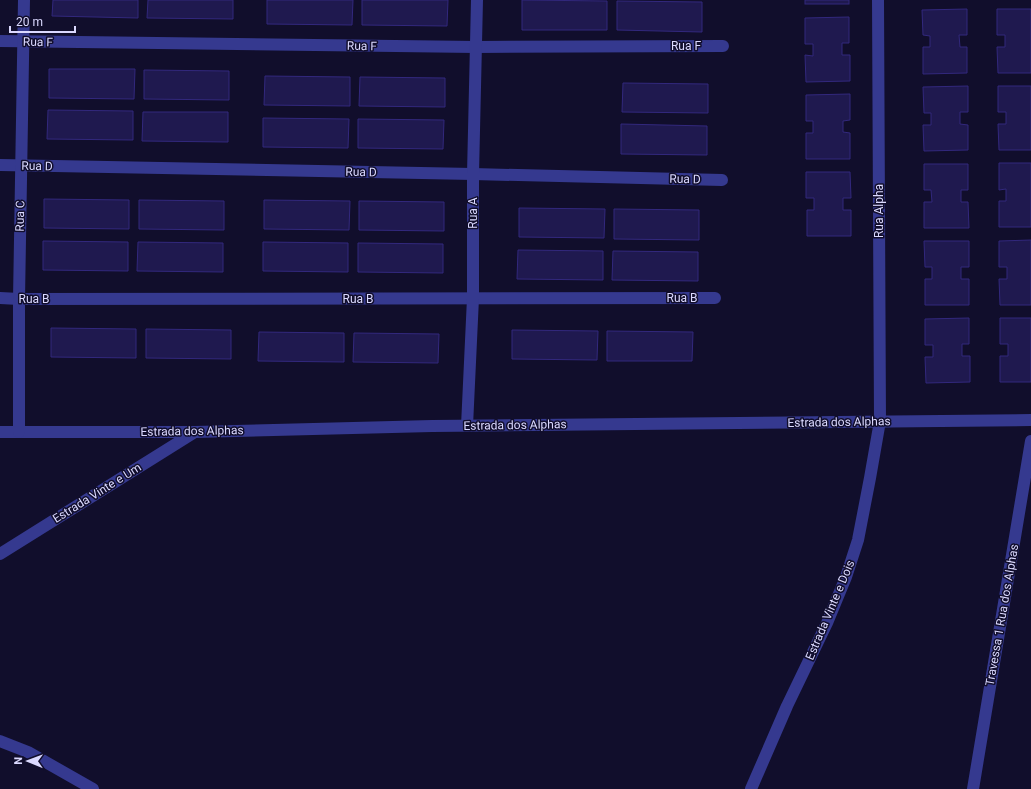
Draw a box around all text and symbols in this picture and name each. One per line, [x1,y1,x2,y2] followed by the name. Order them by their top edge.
[10,8,75,34] scale bar
[16,15,43,29] text: 20 m
[23,35,54,49] street label: Rua F
[347,39,378,53] street label: Rua F
[671,39,701,53] street label: Rua F
[21,159,53,173] street label: Rua D
[345,165,377,179] street label: Rua D
[669,172,701,186] street label: Rua D
[872,184,886,238] street label: Rua Alpha
[466,197,480,229] street label: Rua A
[13,200,27,232] street label: Rua C
[667,291,698,305] street label: Rua B
[19,292,50,306] street label: Rua B
[343,292,374,306] street label: Rua B
[787,414,891,430] street label: Estrada dos Alphas
[463,417,567,433] street label: Estrada dos Alphas
[140,423,244,439] street label: Estrada dos Alphas
[50,460,144,526] street label: Estrada Vinte e Um
[983,543,1021,687] street label: Travessa 1 Rua dos Alphas
[803,558,857,662] street label: Estrada Vinte e Dois
[8,741,48,781] north arrow
[12,757,25,765] text: N

